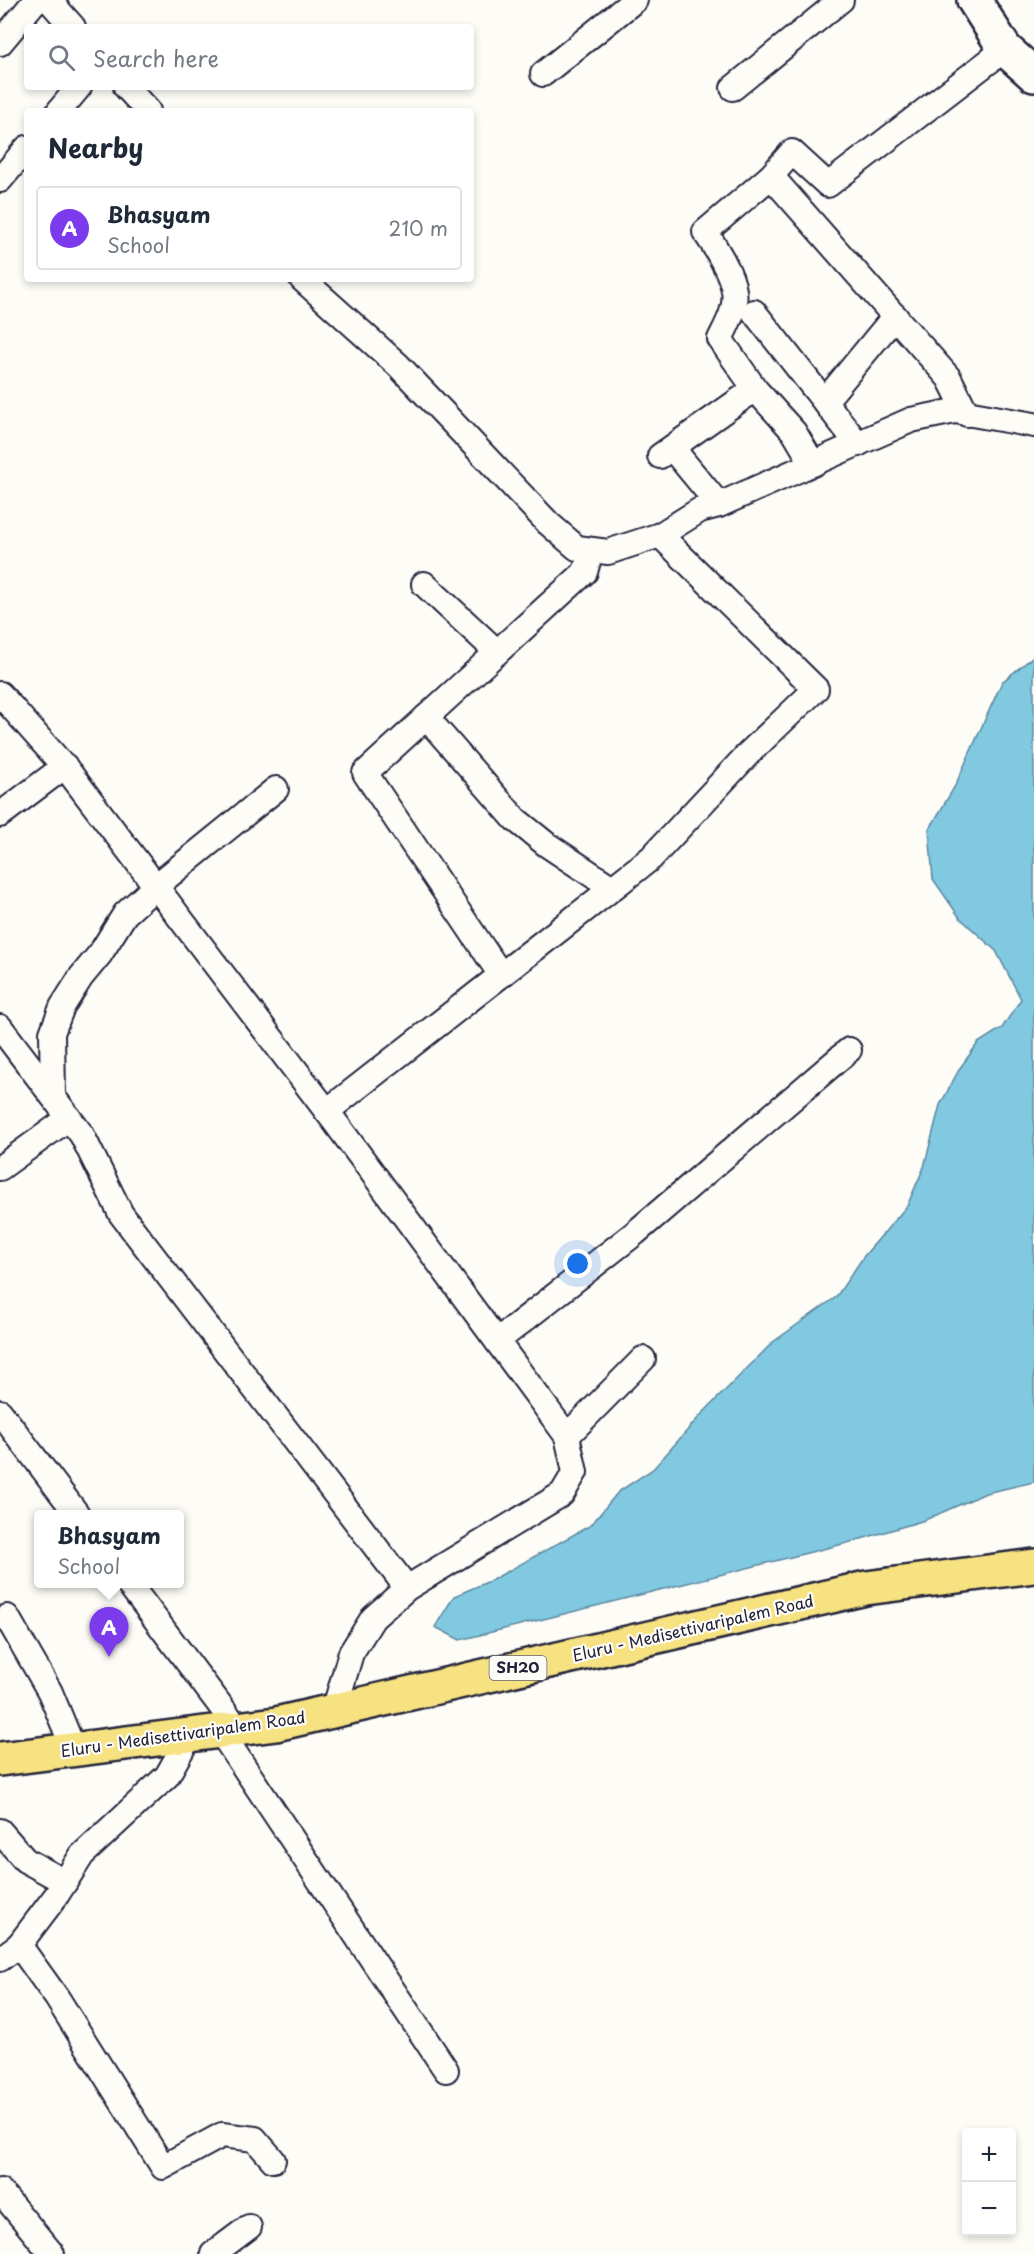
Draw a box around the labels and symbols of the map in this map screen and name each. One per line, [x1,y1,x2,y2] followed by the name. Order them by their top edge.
[563,1249,592,1278] your location
[570,1588,816,1666] street label: Eluru - Medisettivaripalem Road
[90,1608,128,1657] pin: A
[490,1656,546,1680] road number: SH20
[59,1704,307,1762] street label: Eluru - Medisettivaripalem Road

